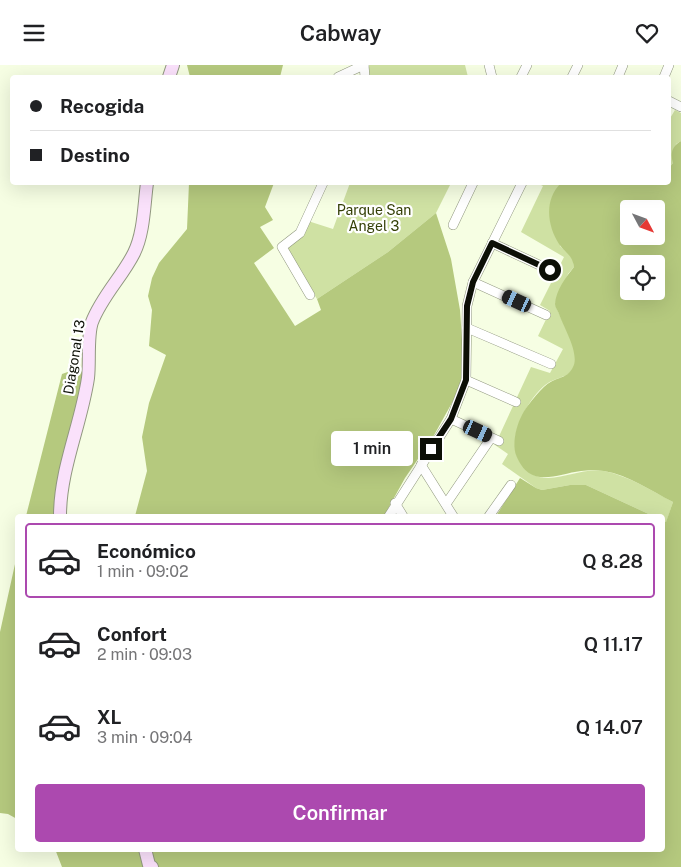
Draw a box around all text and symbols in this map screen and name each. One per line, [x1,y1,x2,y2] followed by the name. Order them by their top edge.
[20,19,48,47] icon: menu
[633,19,661,47] icon: heart
[300,20,381,46] text: Cabway
[60,95,144,117] text: Recogida
[60,144,130,166] text: Destino
[620,200,665,245] north arrow
[620,200,665,300] map controls
[337,202,411,234] park label: Parque San Angel 3
[620,255,665,300] button: locate
[539,259,561,281] route start
[500,288,533,314] car
[60,318,88,395] street label: Diagonal 13
[461,418,494,444] car
[331,431,414,467] callout: 1 min
[420,438,442,460] route end
[353,439,391,458] text: 1 min
[37,538,82,583] icon: car
[97,540,196,562] text: Económico
[582,550,643,572] text: Q 8.28
[97,562,189,581] text: 1 min · 09:02
[37,621,82,666] icon: car
[97,623,167,645] text: Confort
[584,633,643,655] text: Q 11.17
[97,645,192,664] text: 2 min · 09:03
[37,704,82,749] icon: car
[97,706,122,728] text: XL
[576,716,643,738] text: Q 14.07
[97,728,193,747] text: 3 min · 09:04
[35,784,645,842] button: Confirmar

